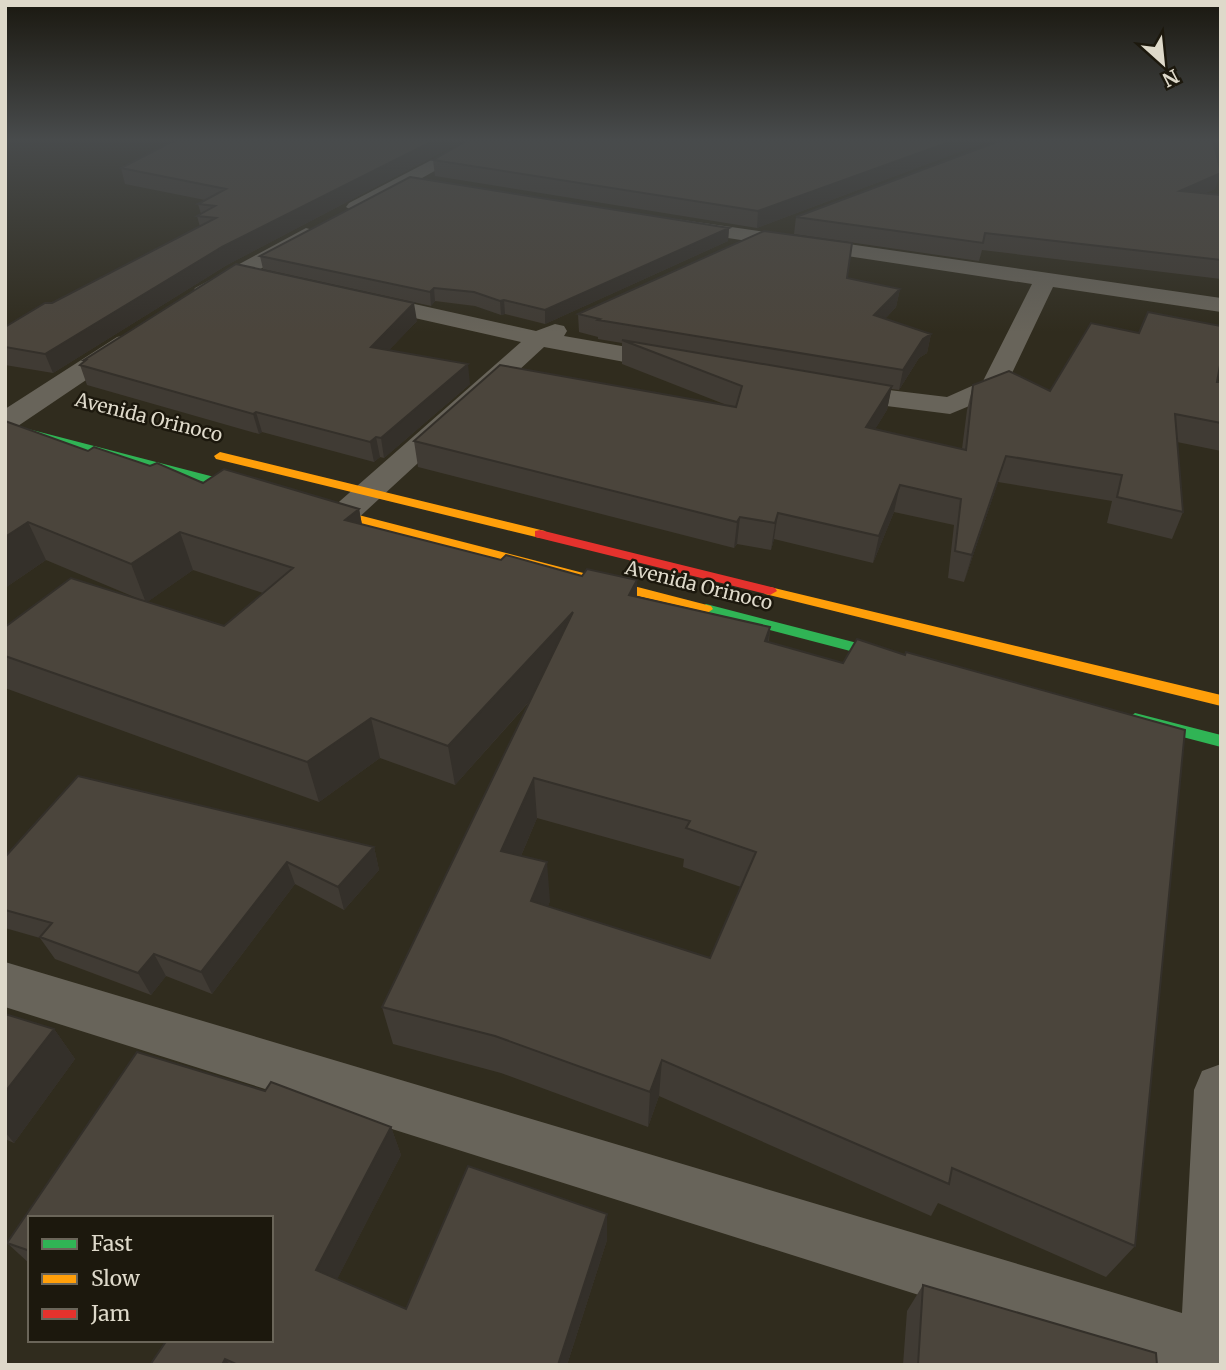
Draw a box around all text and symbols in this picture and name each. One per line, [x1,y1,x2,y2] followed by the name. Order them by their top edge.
[1128,28,1198,98] north arrow
[1159,64,1183,92] text: N
[72,387,225,447] street label: Avenida Orinoco
[622,555,775,615] street label: Avenida Orinoco
[28,1216,273,1342] legend
[91,1230,133,1257] text: Fast
[91,1265,140,1292] text: Slow
[90,1300,130,1327] text: Jam

